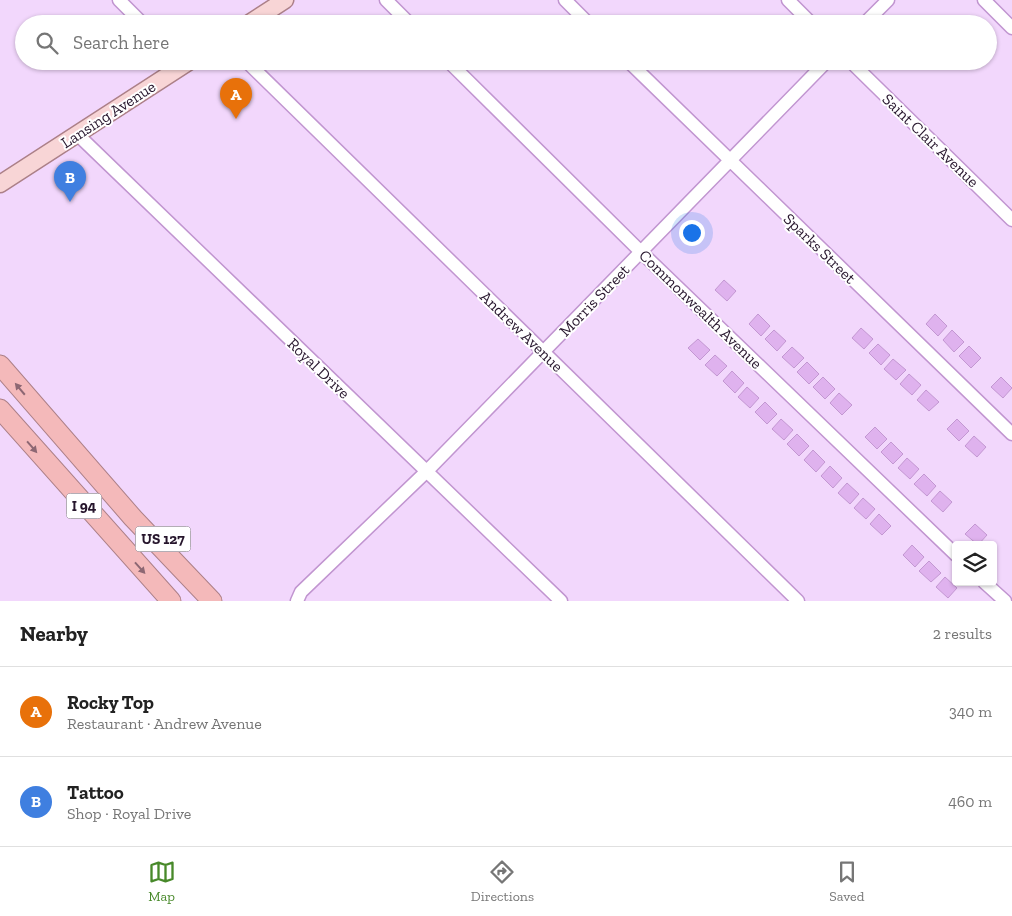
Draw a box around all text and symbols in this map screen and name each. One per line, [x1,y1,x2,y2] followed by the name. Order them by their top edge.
[15,15,997,70] search box
[33,29,61,57] icon: search
[73,31,169,54] text: Search here
[57,77,159,152] street label: Lansing Avenue
[220,78,252,119] pin: A
[879,90,983,191] street label: Saint Clair Avenue
[54,161,86,202] pin: B
[780,209,860,287] street label: Sparks Street
[679,220,705,246] your location
[635,246,766,373] street label: Commonwealth Avenue
[555,260,633,340] street label: Morris Street
[476,287,567,376] street label: Andrew Avenue
[284,334,354,403] street label: Royal Drive
[15,383,26,396] one-way arrow
[26,440,37,453] one-way arrow
[66,494,102,518] road number: I 94
[136,526,190,552] road number: US 127
[952,541,997,586] map controls
[952,541,997,586] button: layers
[134,561,146,573] one-way arrow
[20,621,88,646] text: Nearby
[933,624,992,643] text: 2 results
[67,691,154,714] text: Rocky Top
[31,702,42,721] text: A
[949,702,992,721] text: 340 m
[67,714,262,733] text: Restaurant · Andrew Avenue
[67,781,124,804] text: Tattoo
[31,792,41,811] text: B
[948,792,992,811] text: 460 m
[67,804,191,823] text: Shop · Royal Drive
[148,858,176,905] tab: Map
[471,858,534,905] tab: Directions
[829,858,864,905] tab: Saved

